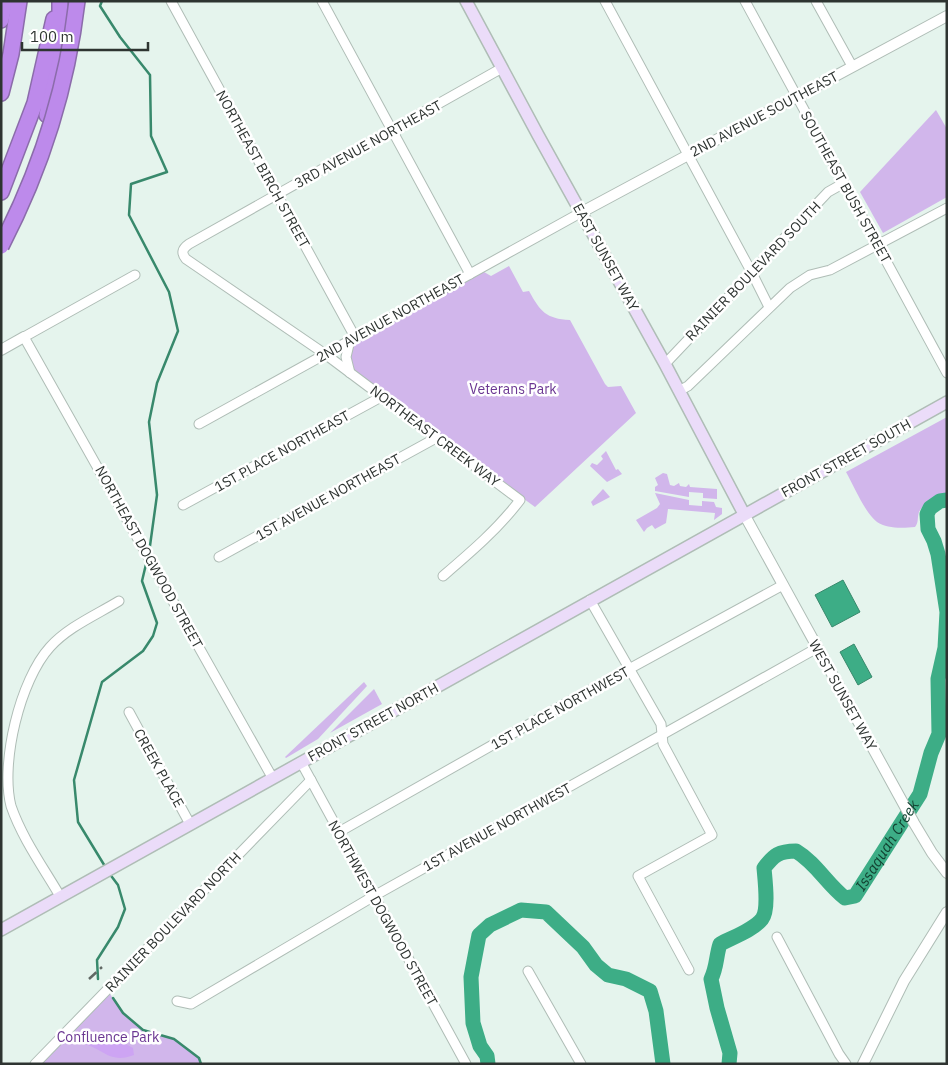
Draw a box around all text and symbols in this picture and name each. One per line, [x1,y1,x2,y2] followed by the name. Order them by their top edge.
[22,20,149,52] scale bar
[30,27,74,46] text: 100 m
[687,67,841,161] street label: 2ND AVENUE SOUTHEAST
[212,87,314,251] street label: NORTHEAST BIRCH STREET
[291,96,445,192] street label: 3RD AVENUE NORTHEAST
[797,108,895,266] street label: SOUTHEAST BUSH STREET
[682,197,824,345] street label: RAINIER BOULEVARD SOUTH
[569,200,643,315] street label: EAST SUNSET WAY
[313,270,467,366] street label: 2ND AVENUE NORTHEAST
[469,380,557,398] park label: Veterans Park
[367,381,504,491] street label: NORTHEAST CREEK WAY
[211,406,353,496] street label: 1ST PLACE NORTHEAST
[778,415,914,501] street label: FRONT STREET SOUTH
[252,450,404,544] street label: 1ST AVENUE NORTHEAST
[91,463,207,651] street label: NORTHEAST DOGWOOD STREET
[805,636,881,754] street label: WEST SUNSET WAY
[488,662,632,754] street label: 1ST PLACE NORTHWEST
[304,679,442,765] street label: FRONT STREET NORTH
[130,725,188,811] street label: CREEK PLACE
[420,779,574,875] street label: 1ST AVENUE NORTHWEST
[851,796,923,894] water label: Issaquah Creek
[324,817,442,1009] street label: NORTHWEST DOGWOOD STREET
[101,848,245,996] street label: RAINIER BOULEVARD NORTH
[57,1028,160,1046] park label: Confluence Park

